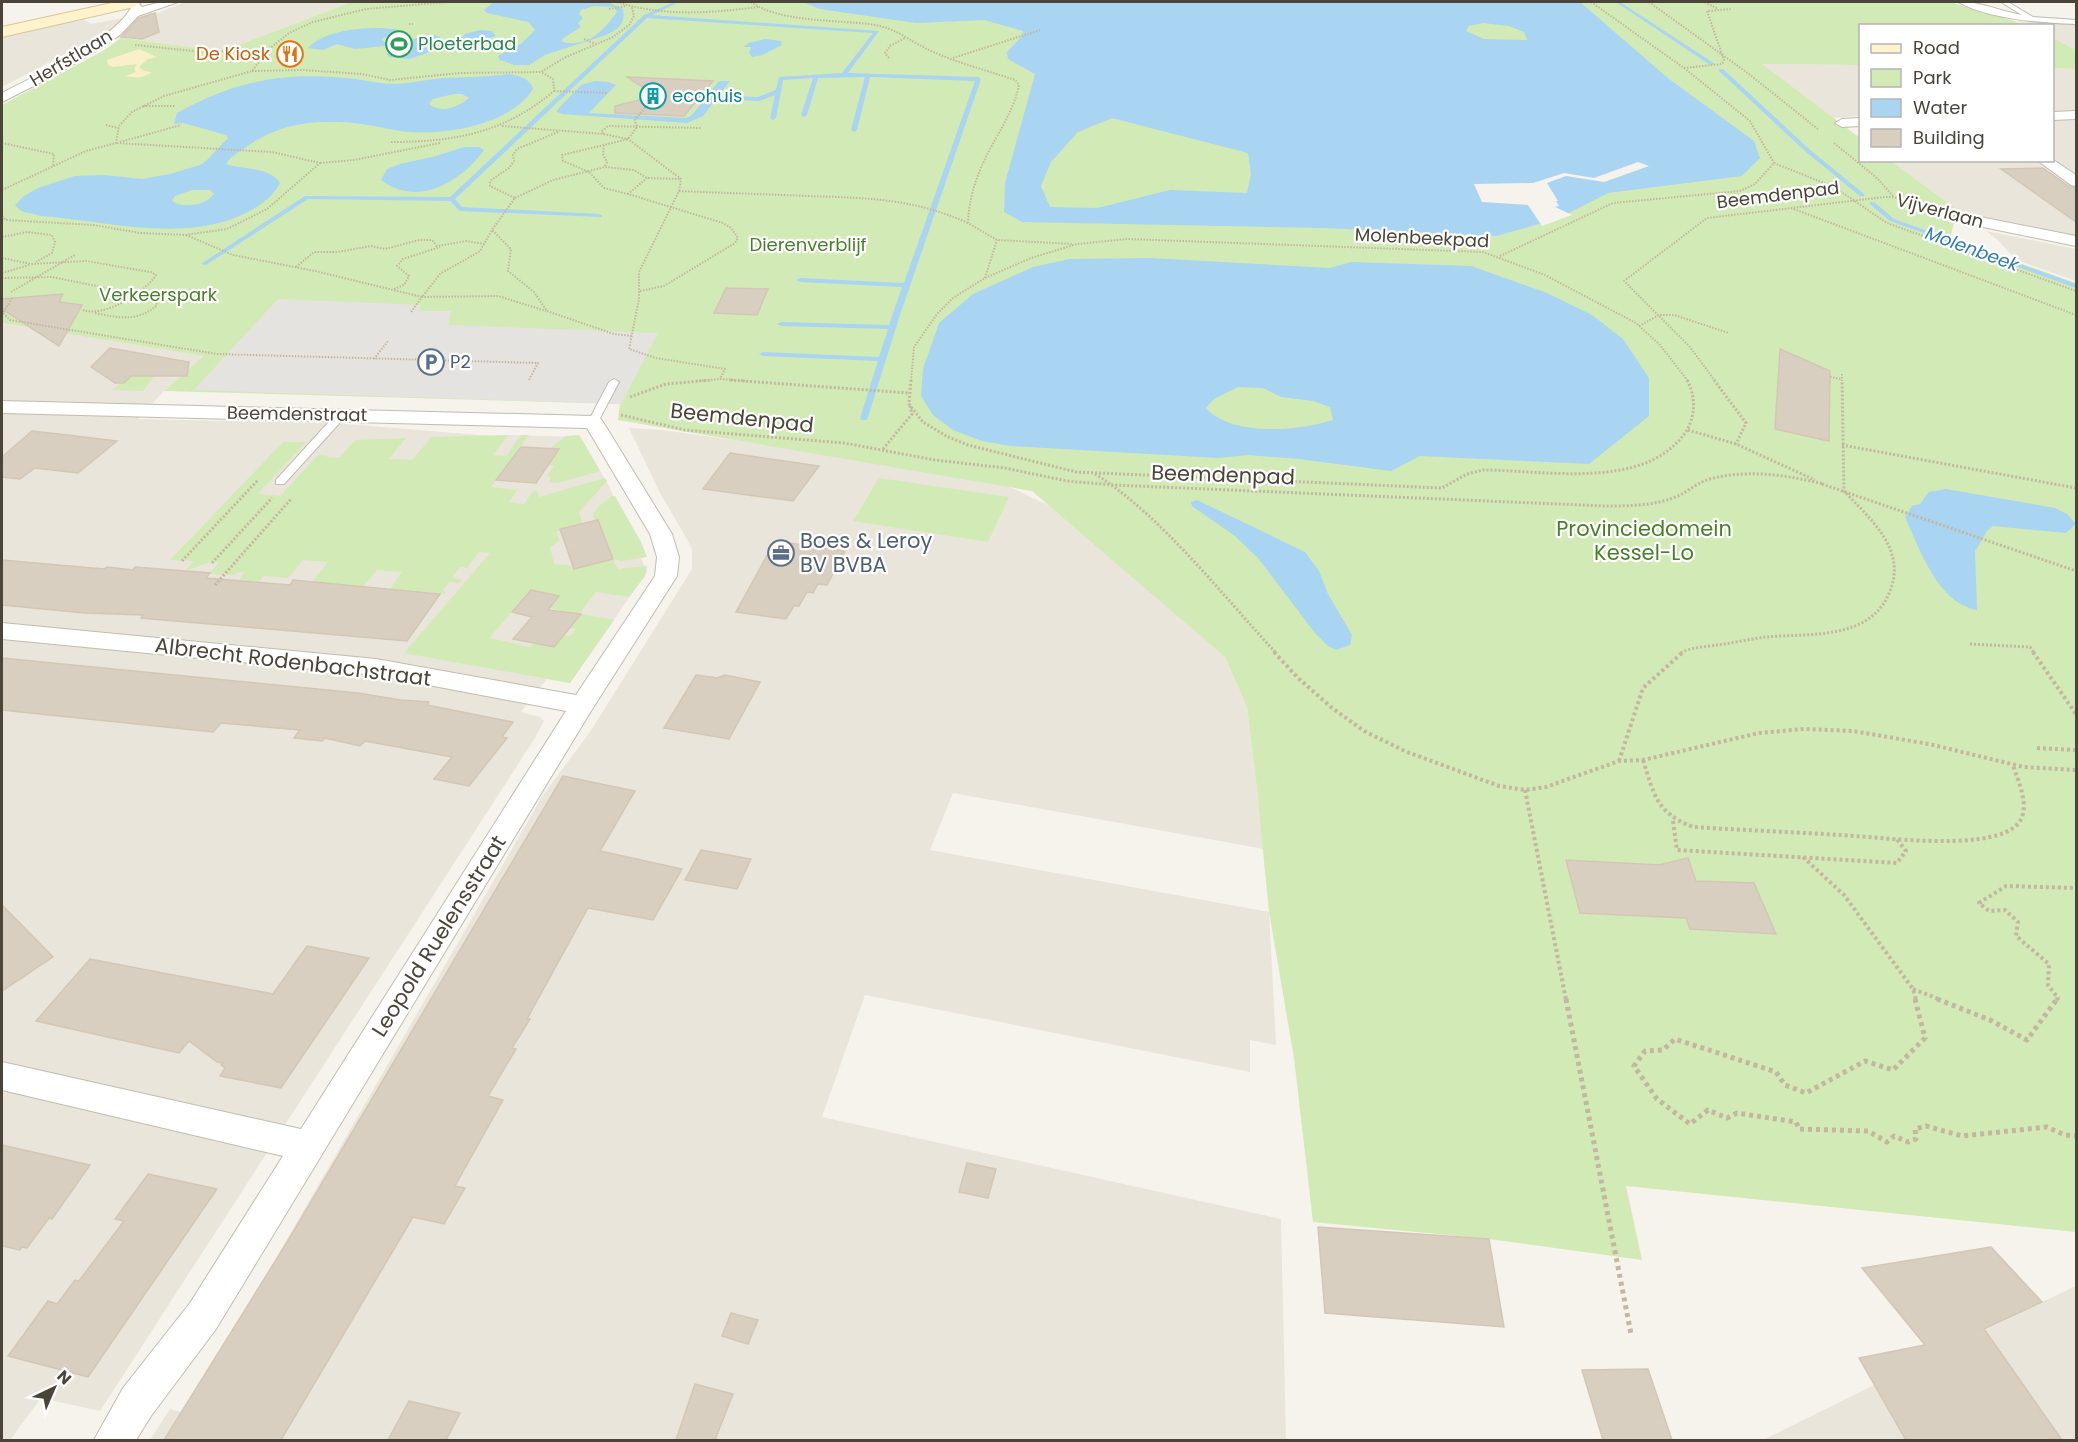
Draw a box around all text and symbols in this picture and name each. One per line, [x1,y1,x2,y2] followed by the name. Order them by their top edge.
[25,23,117,92] street label: Herfstlaan
[1859,24,2054,162] legend
[384,29,414,59] sports icon: Ploeterbad
[418,31,516,56] place label: Ploeterbad
[1913,35,1960,60] text: Road
[275,39,305,69] restaurant icon: De Kiosk
[196,41,271,66] place label: De Kiosk
[1913,65,1952,90] text: Park
[638,81,668,111] building icon: ecohuis
[672,83,742,108] place label: ecohuis
[1913,95,1967,120] text: Water
[1913,125,1985,150] text: Building
[1715,175,1841,214] street label: Beemdenpad
[1894,187,1987,234] street label: Vijverlaan
[1922,220,2023,277] water label: Molenbeek
[1354,222,1490,254] street label: Molenbeekpad
[749,232,867,257] park label: Dierenverblijf
[99,282,218,307] park label: Verkeerspark
[416,347,446,377] parking icon: P2
[450,349,471,374] place label: P2
[669,396,815,439] street label: Beemdenpad
[227,400,367,427] street label: Beemdenstraat
[1151,457,1295,492] street label: Beemdenpad
[1556,514,1732,567] park label: Provinciedomein Kessel-Lo
[800,526,932,579] place label: Boes & Leroy BV BVBA
[766,538,796,568] office icon: Boes & Leroy BV BVBA
[153,630,433,693] street label: Albrecht Rodenbachstraat
[365,829,512,1042] street label: Leopold Ruelensstraat
[24,1358,84,1418] north arrow
[52,1365,76,1390] text: N

